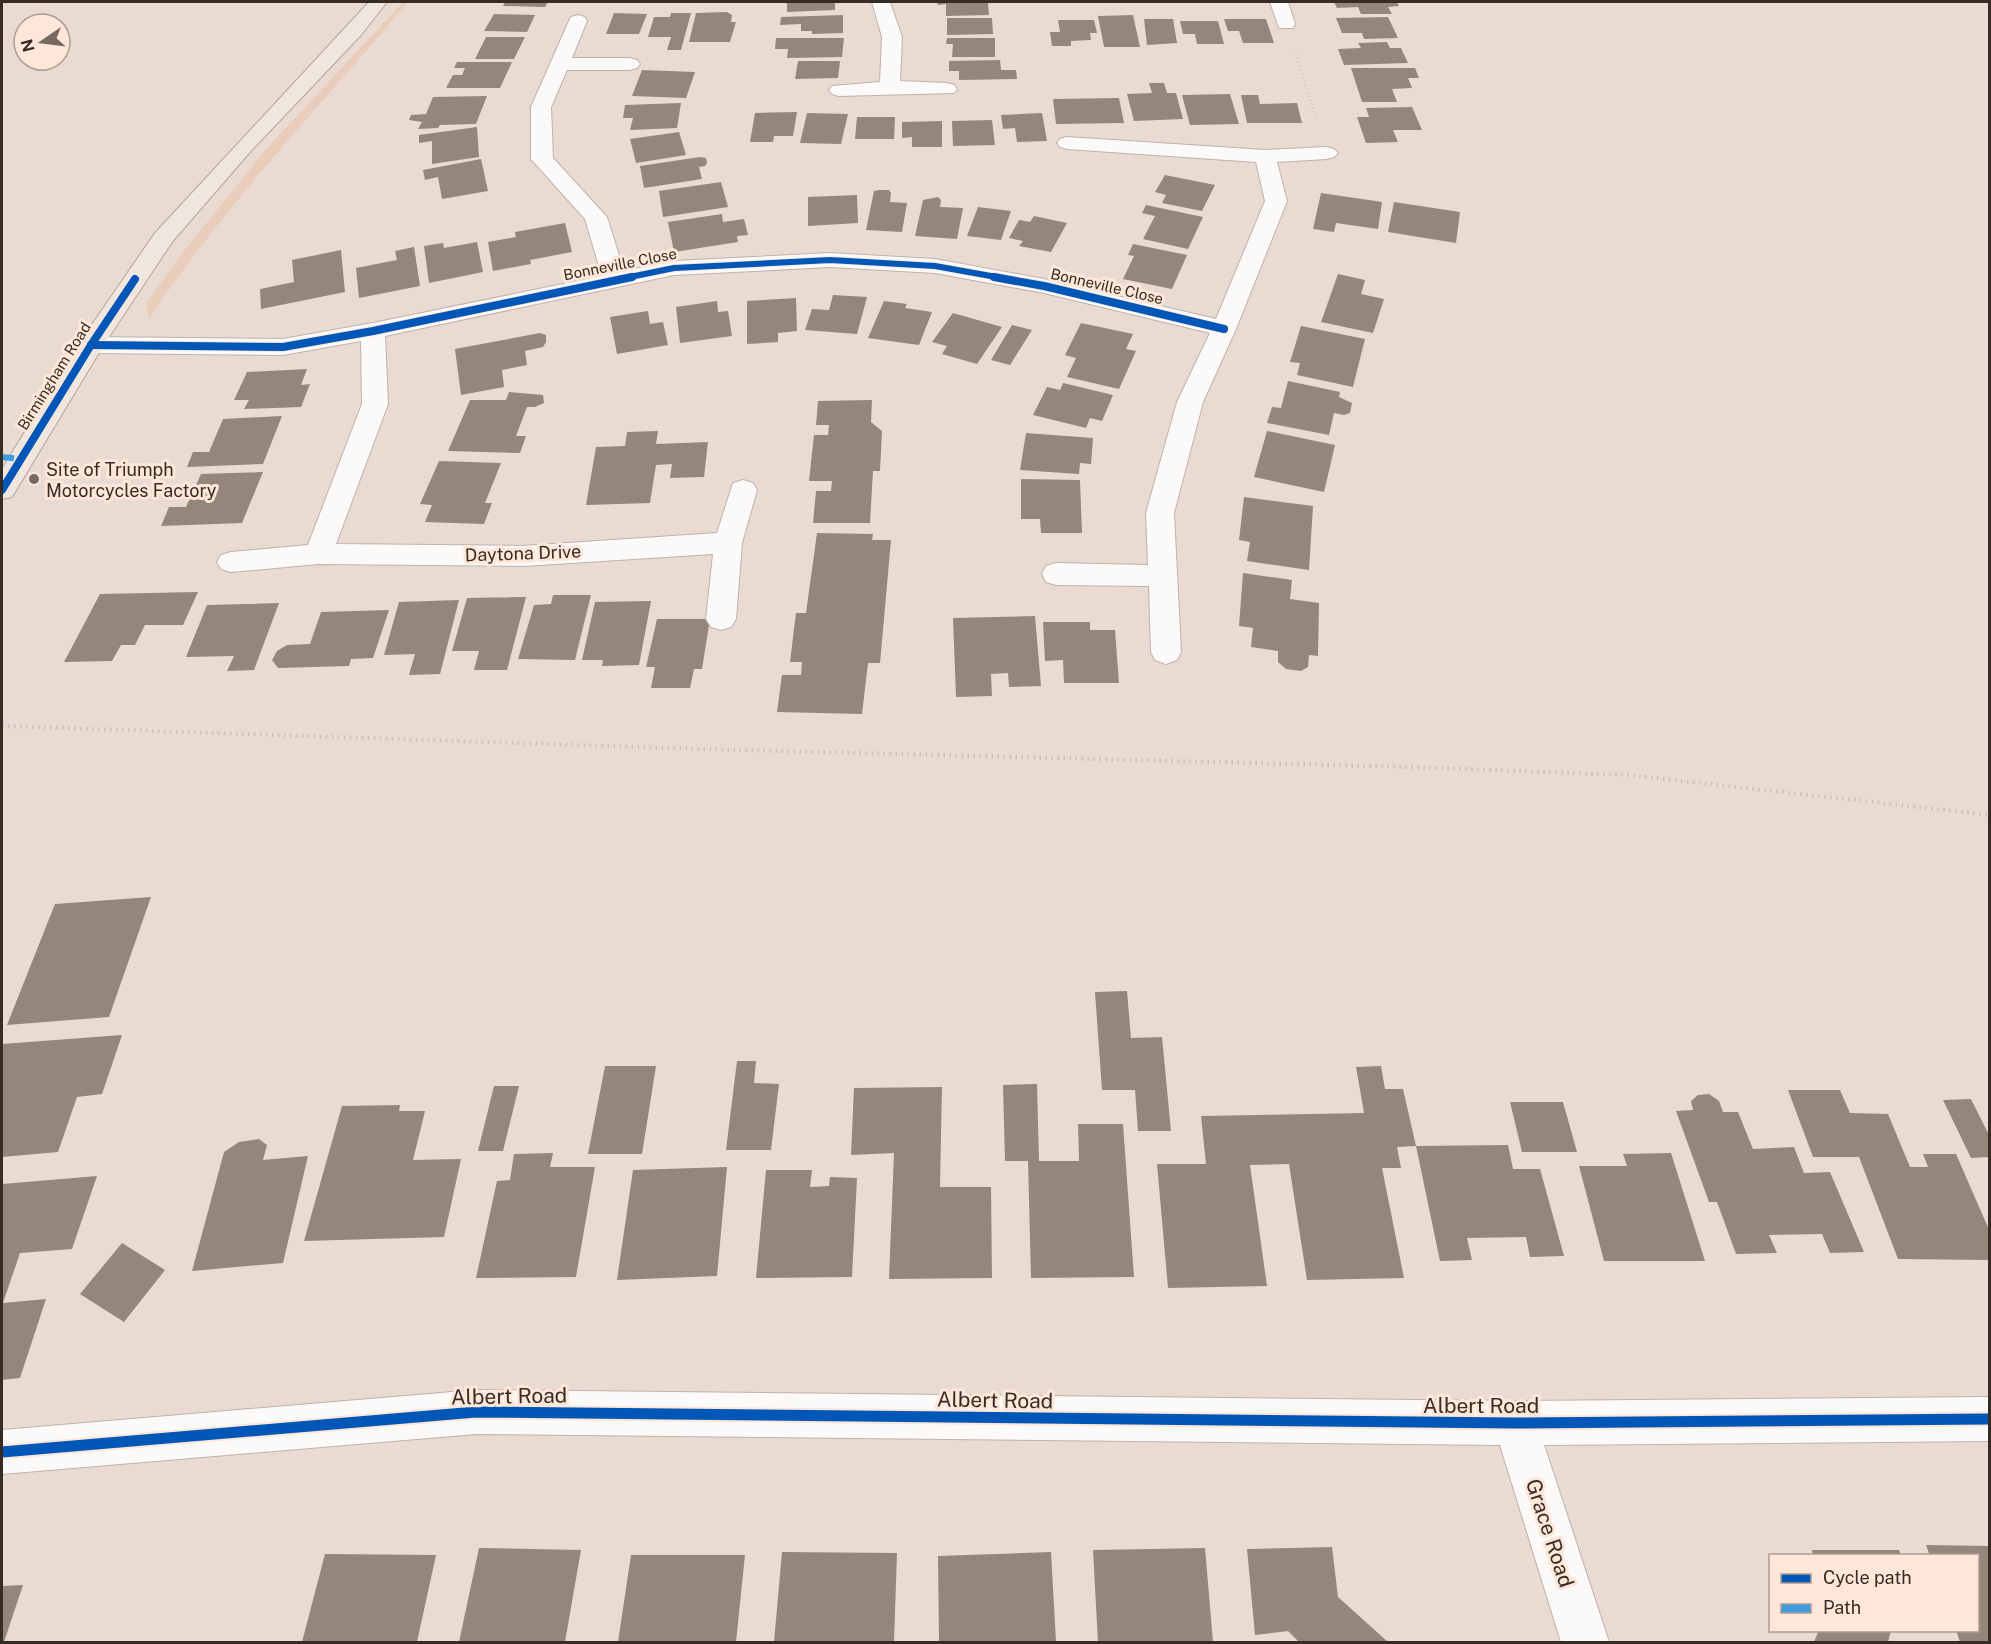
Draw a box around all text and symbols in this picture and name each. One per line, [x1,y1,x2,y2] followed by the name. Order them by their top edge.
[12,12,72,72] north arrow
[17,37,39,54] text: N
[562,245,678,283] street label: Bonneville Close
[1049,265,1165,307] street label: Bonneville Close
[14,319,94,433] street label: Birmingham Road
[46,459,217,501] place label: Site of Triumph Motorcycles Factory
[27,472,41,486] marker: Site of Triumph Motorcycles Factory
[464,540,582,566] street label: Daytona Drive
[451,1382,567,1410] street label: Albert Road
[937,1386,1053,1414] street label: Albert Road
[1423,1393,1539,1418] street label: Albert Road
[1521,1476,1579,1590] street label: Grace Road
[1769,1554,1979,1632] legend
[1823,1567,1912,1588] text: Cycle path
[1823,1597,1861,1618] text: Path

